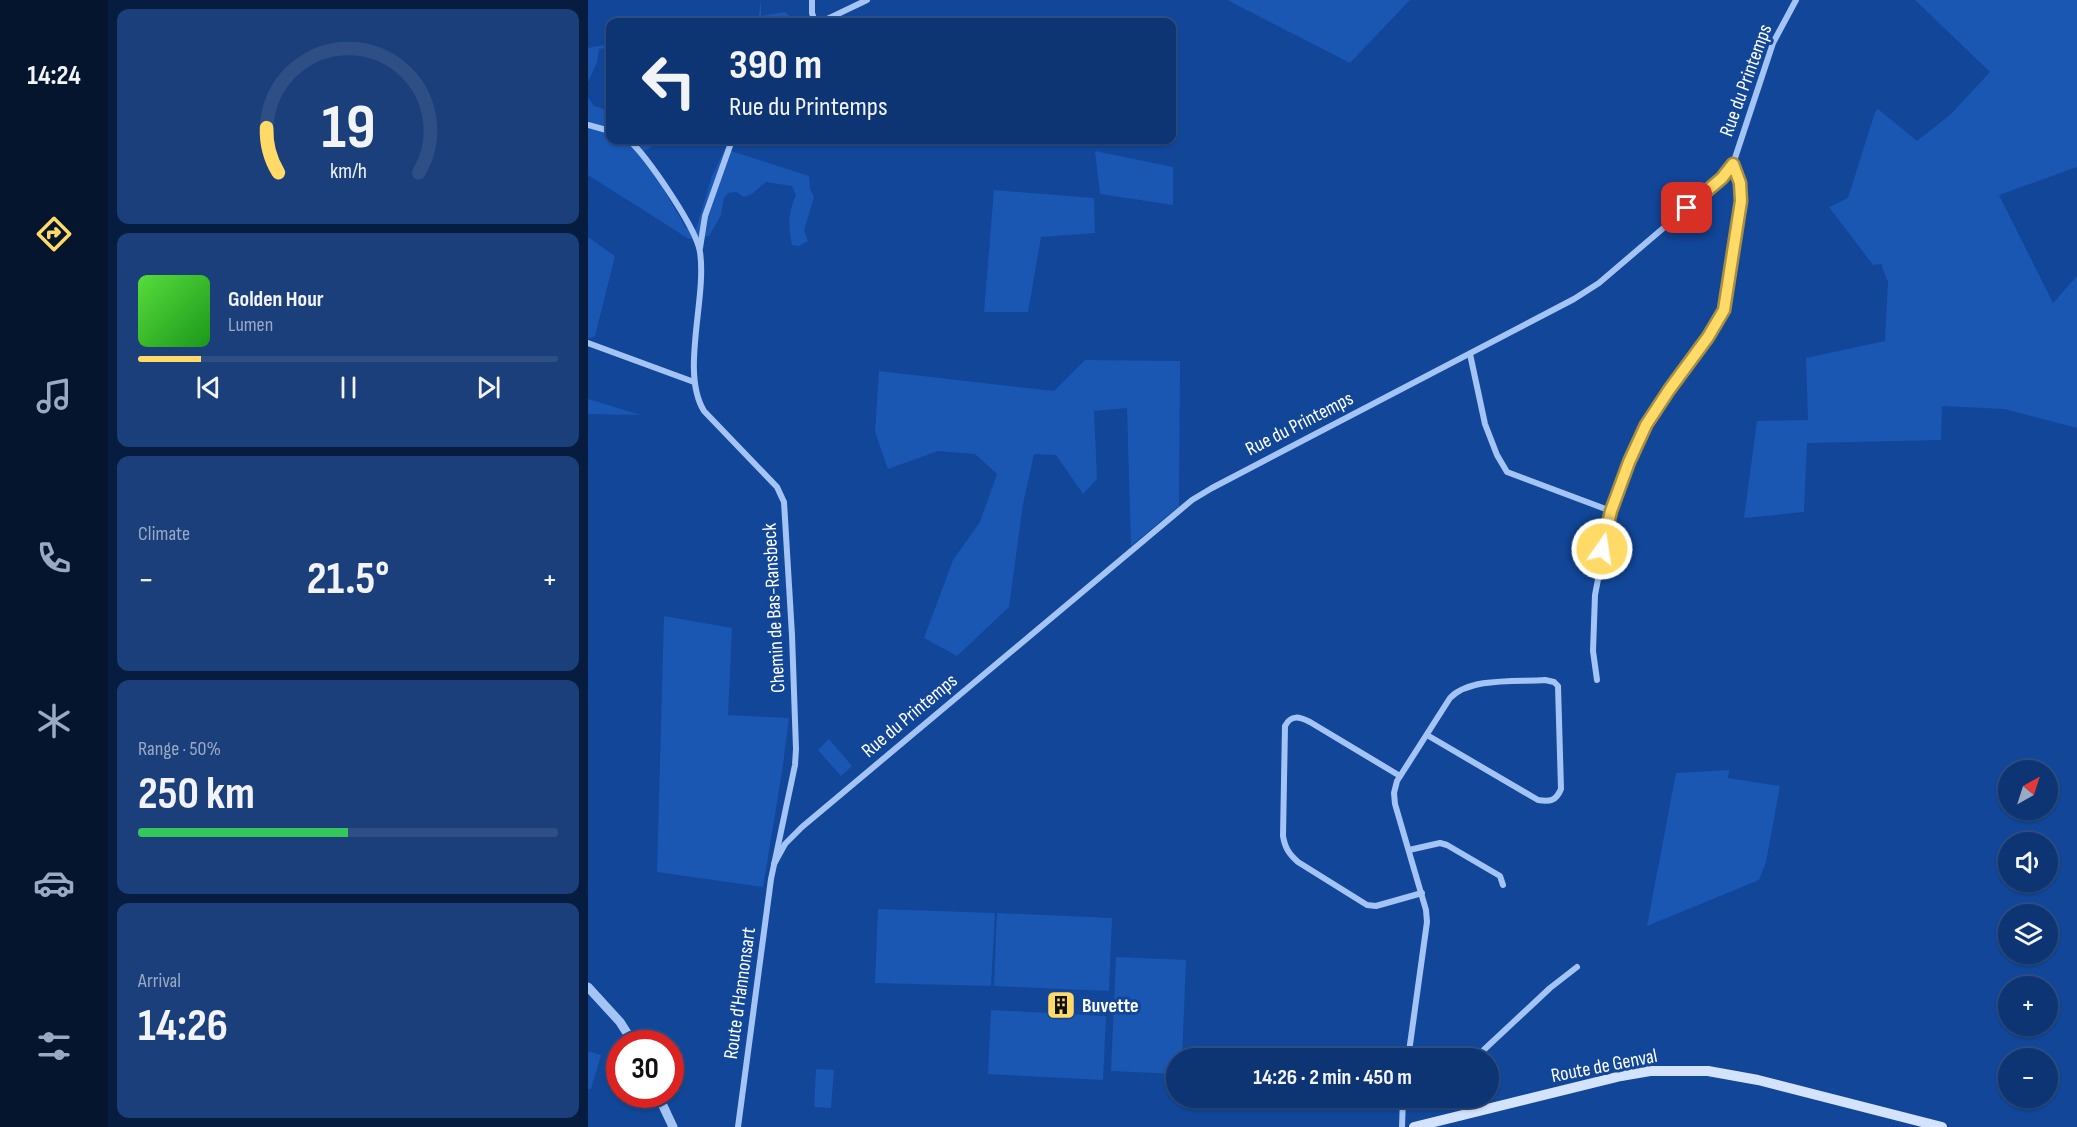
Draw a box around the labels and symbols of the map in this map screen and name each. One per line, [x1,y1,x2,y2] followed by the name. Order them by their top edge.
[1715,21,1777,140] street label: Rue du Printemps
[1661,182,1712,233] pin
[1242,387,1357,461] street label: Rue du Printemps
[1570,517,1634,581] position arrow
[758,522,790,693] street label: Chemin de Bas-Ransbeck
[857,669,962,763] street label: Rue du Printemps
[1998,760,2058,820] north arrow
[719,926,761,1061] street label: Route d'Hannonsart
[1045,989,1077,1021] building icon: Buvette
[1082,994,1139,1018] place label: Buvette
[606,1030,684,1108] speed limit sign: 30
[1549,1044,1659,1088] street label: Route de Genval

